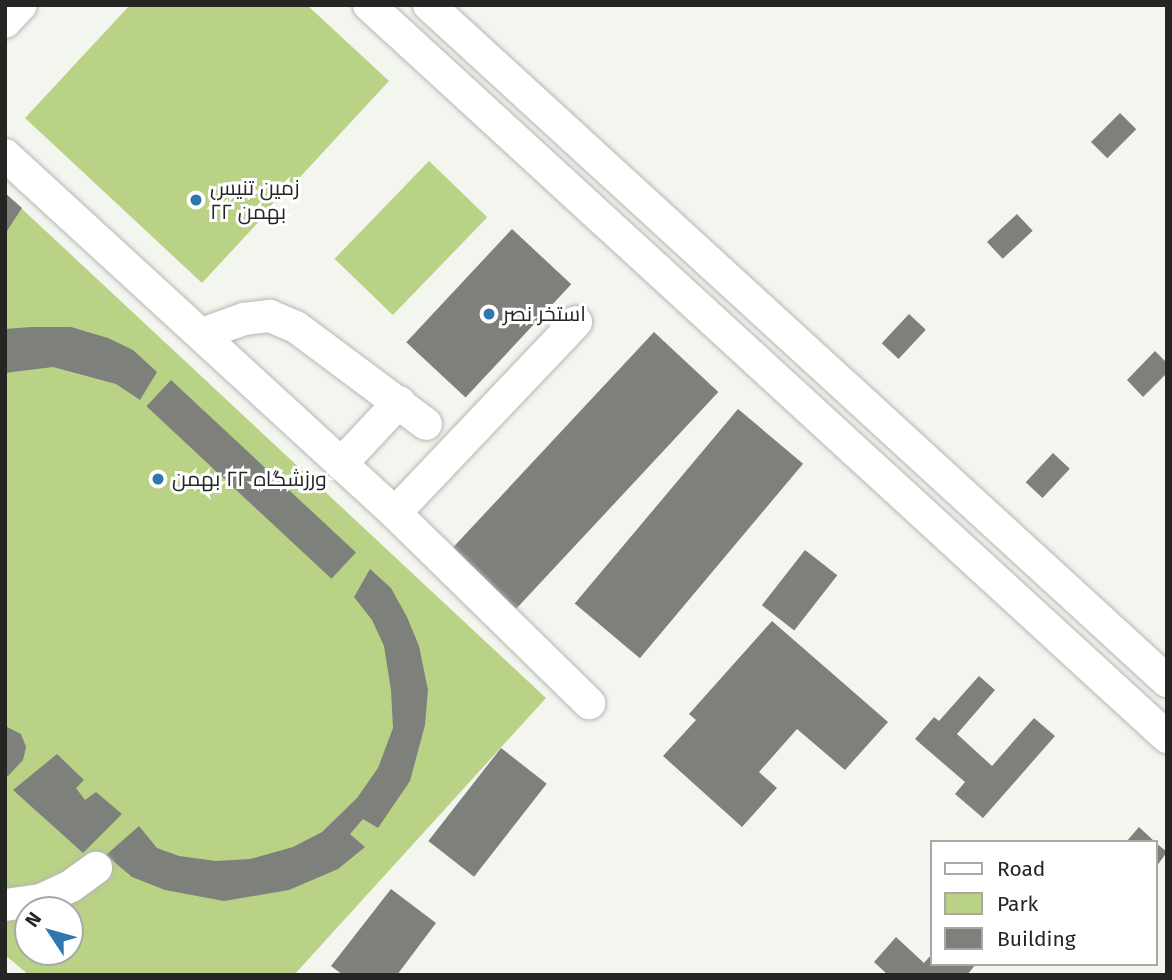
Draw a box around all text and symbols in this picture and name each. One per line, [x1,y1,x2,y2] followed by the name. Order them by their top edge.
[210,175,300,225] place label: زمین تنیس ۲۲ بهمن
[188,192,204,208] marker: زمین تنیس ۲۲ بهمن
[503,301,586,327] place label: استخر نصر
[481,306,497,322] marker: استخر نصر
[172,466,327,492] place label: ورزشگاه ۲۲ بهمن
[150,471,166,487] marker: ورزشگاه ۲۲ بهمن
[930,840,1158,966] legend
[997,856,1045,882] text: Road
[997,891,1038,917] text: Park
[14,896,84,966] north arrow
[20,908,46,931] text: N
[997,926,1076,952] text: Building

